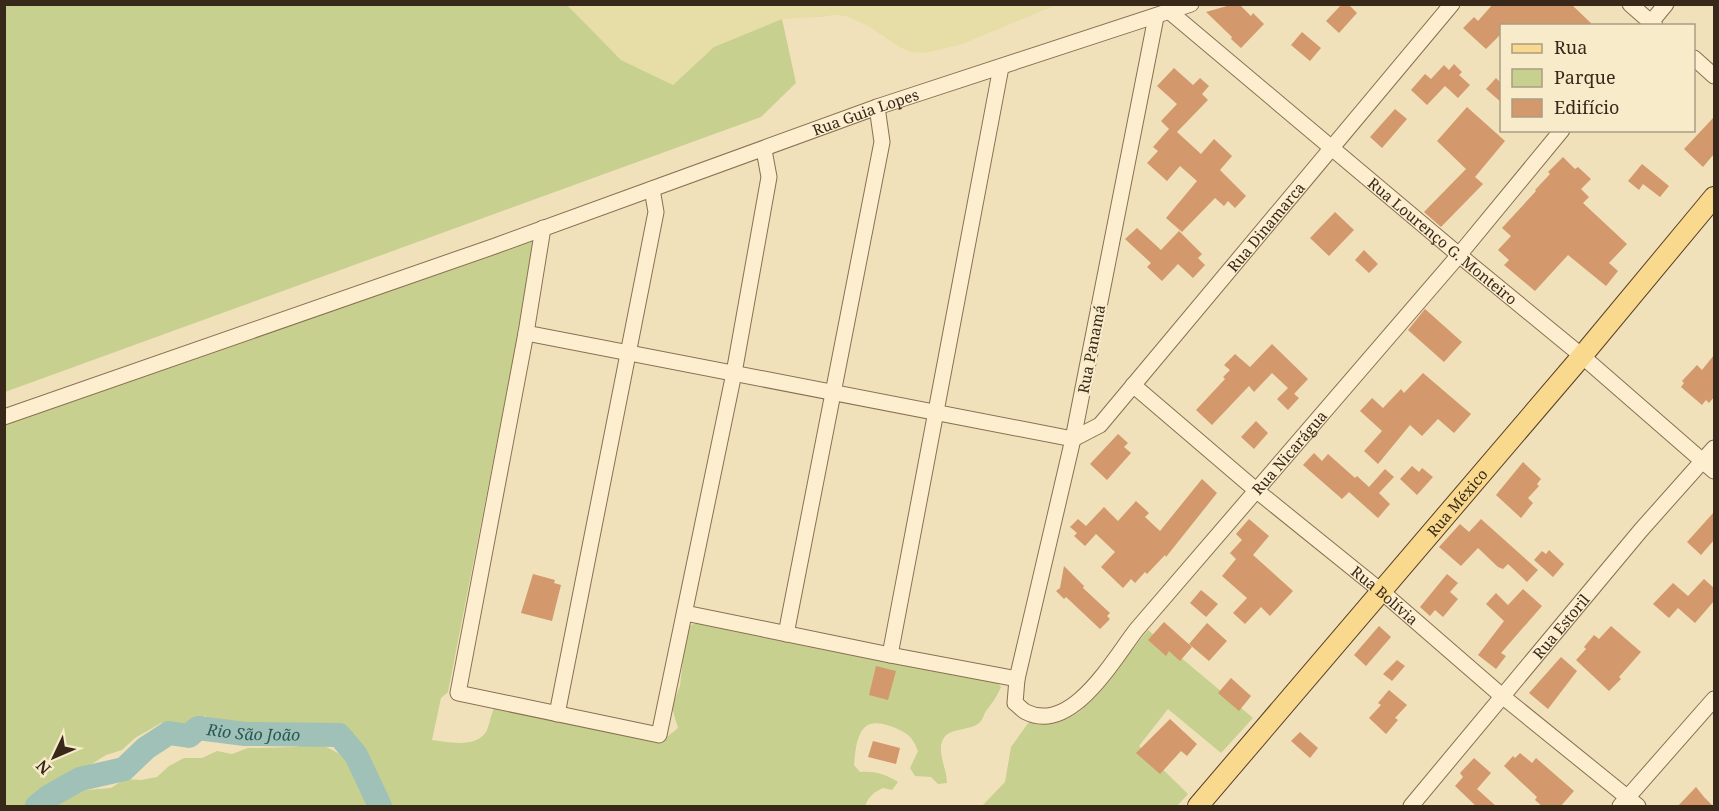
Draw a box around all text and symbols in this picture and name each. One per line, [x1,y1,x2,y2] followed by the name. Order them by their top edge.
[1500,24,1695,132] legend
[1554,35,1587,59] text: Rua
[1554,65,1616,89] text: Parque
[810,84,921,140] street label: Rua Guia Lopes
[1554,95,1619,119] text: Edifício
[1364,173,1522,309] street label: Rua Lourenço G. Monteiro
[1222,178,1309,276] street label: Rua Dinamarca
[1073,303,1109,395] street label: Rua Panamá
[1247,406,1331,499] street label: Rua Nicarágua
[1422,464,1492,541] street label: Rua México
[1347,561,1423,629] street label: Rua Bolívia
[1528,589,1594,663] street label: Rua Estoril
[205,718,300,746] water label: Rio São João
[24,727,84,787] north arrow
[31,755,56,780] text: N

